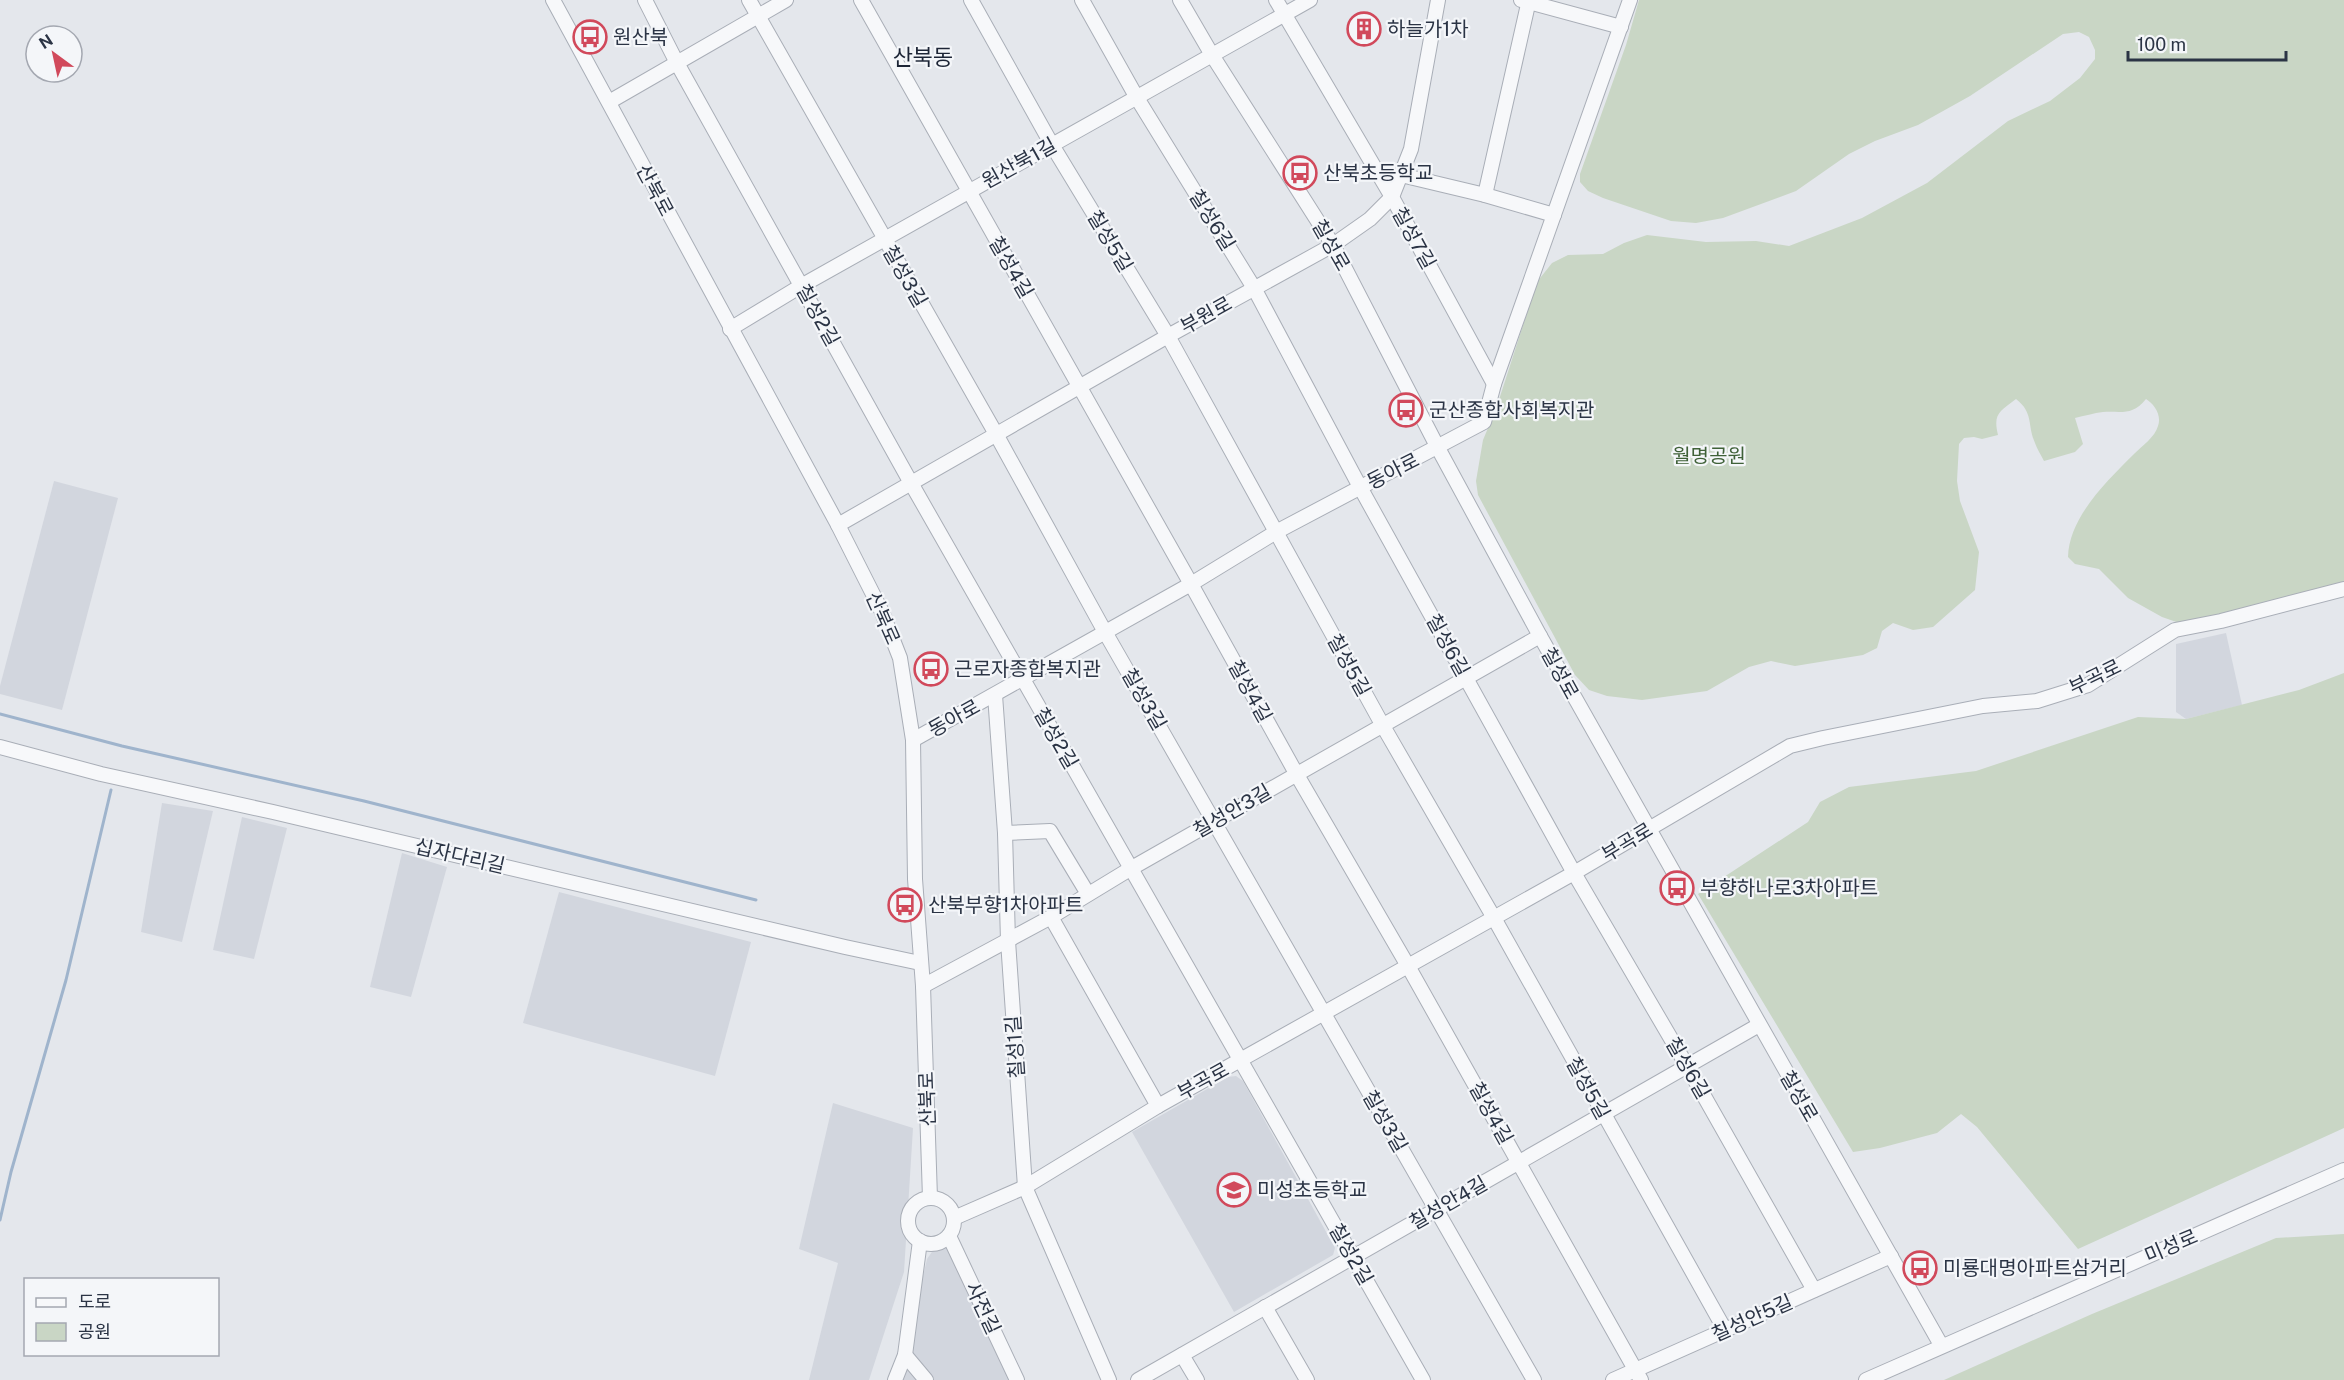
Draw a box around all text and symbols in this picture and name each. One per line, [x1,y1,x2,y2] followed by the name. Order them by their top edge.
[1346,11,1382,47] building icon: 하늘가1차
[1387,17,1469,41] place label: 하늘가1차
[572,19,608,55] bus stop icon: 원산북
[24,24,84,84] north arrow
[2128,24,2286,62] scale bar
[613,25,668,49] place label: 원산북
[36,30,57,53] text: N
[2137,34,2186,55] text: 100 m
[893,44,953,70] district label: 산북동
[977,133,1061,193] street label: 원산북1길
[1282,155,1318,191] bus stop icon: 산북초등학교
[631,160,679,220] street label: 산북로
[1323,161,1433,185] place label: 산북초등학교
[1184,185,1240,255] street label: 칠성6길
[1387,203,1441,273] street label: 칠성7길
[1082,206,1138,276] street label: 칠성5길
[1307,215,1355,275] street label: 칠성로
[984,232,1038,302] street label: 칠성4길
[878,241,932,311] street label: 칠성3길
[791,280,845,350] street label: 칠성2길
[1176,291,1236,339] street label: 부원로
[1388,392,1424,428] bus stop icon: 군산종합사회복지관
[1429,398,1595,422] place label: 군산종합사회복지관
[1672,444,1746,468] park label: 월명공원
[1363,448,1423,494] street label: 동아로
[861,588,905,648] street label: 산북로
[1421,610,1475,680] street label: 칠성6길
[1322,629,1376,701] street label: 칠성5길
[1536,643,1584,703] street label: 칠성로
[913,651,949,687] bus stop icon: 근로자종합복지관
[2065,654,2125,700] street label: 부곡로
[1223,656,1277,726] street label: 칠성4길
[954,657,1101,681] place label: 근로자종합복지관
[1117,664,1171,734] street label: 칠성3길
[924,694,984,742] street label: 동아로
[1029,703,1083,773] street label: 칠성2길
[1189,779,1275,843] street label: 칠성안3길
[1597,817,1657,867] street label: 부곡로
[412,834,508,878] street label: 십자다리길
[1659,870,1695,906] bus stop icon: 부향하나로3차아파트
[1700,876,1878,900] place label: 부향하나로3차아파트
[887,887,923,923] bus stop icon: 산북부향1차아파트
[928,893,1083,917] place label: 산북부향1차아파트
[1001,1015,1029,1079] street label: 칠성1길
[1661,1033,1715,1103] street label: 칠성6길
[1561,1052,1615,1124] street label: 칠성5길
[1173,1057,1233,1105] street label: 부곡로
[1775,1066,1823,1126] street label: 칠성로
[914,1071,940,1127] street label: 산북로
[1464,1078,1518,1148] street label: 칠성4길
[1358,1086,1412,1156] street label: 칠성3길
[1405,1171,1491,1235] street label: 칠성안4길
[1216,1172,1252,1208] school or university icon: 미성초등학교
[1257,1178,1367,1202] place label: 미성초등학교
[1324,1219,1378,1289] street label: 칠성2길
[2141,1224,2201,1268] street label: 미성로
[1902,1250,1938,1286] bus stop icon: 미룡대명아파트삼거리
[1943,1256,2127,1280] place label: 미룡대명아파트삼거리
[24,1278,219,1356] legend
[960,1278,1006,1338] street label: 사전길
[1708,1289,1796,1347] street label: 칠성안5길
[78,1291,111,1312] text: 도로
[78,1321,111,1342] text: 공원

